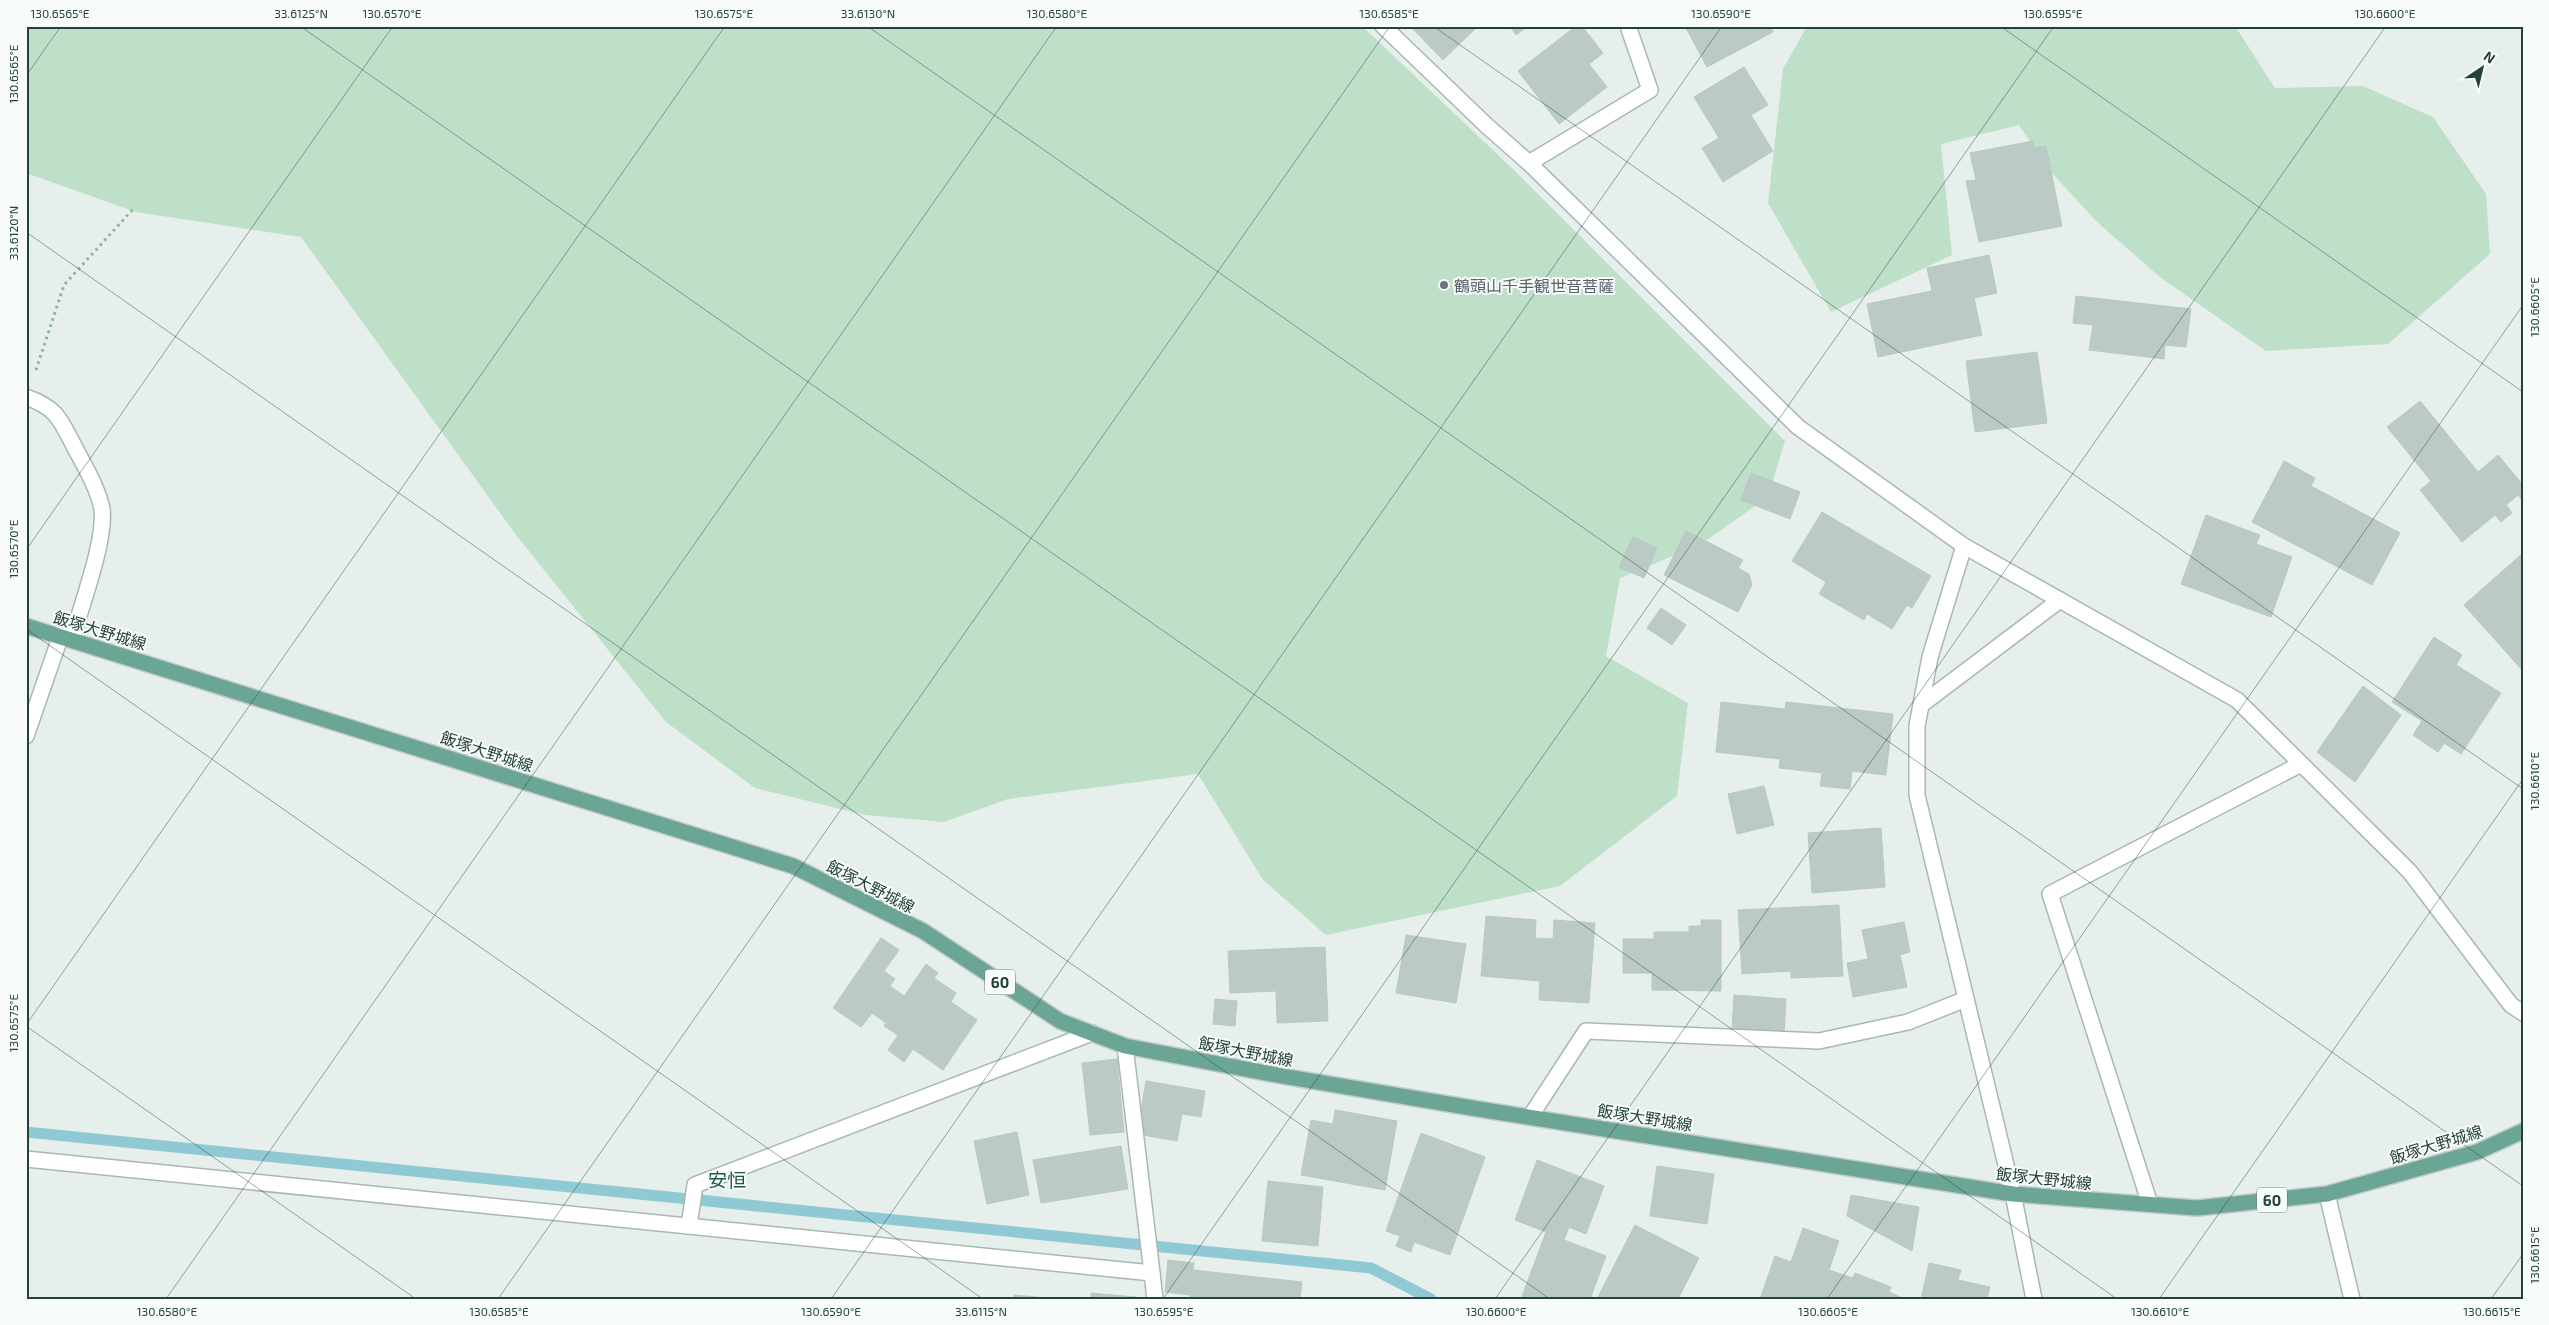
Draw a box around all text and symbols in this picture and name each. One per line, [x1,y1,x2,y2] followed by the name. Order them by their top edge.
[30,6,90,20] text: 130.6565°E
[274,6,328,20] text: 33.6125°N
[362,6,422,20] text: 130.6570°E
[695,6,753,20] text: 130.6575°E
[841,6,895,20] text: 33.6130°N
[1027,6,1087,20] text: 130.6580°E
[1359,6,1419,20] text: 130.6585°E
[1691,6,1751,20] text: 130.6590°E
[2023,6,2083,20] text: 130.6595°E
[2355,6,2416,20] text: 130.6600°E
[2456,42,2506,92] north arrow
[6,44,20,104] text: 130.6565°E
[2481,47,2499,67] text: N
[6,206,20,260] text: 33.6120°N
[1454,276,1614,295] place label: 鶴頭山千手観世音菩薩
[2527,277,2541,337] text: 130.6605°E
[1438,279,1450,291] marker: 鶴頭山千手観世音菩薩
[6,519,20,579] text: 130.6570°E
[51,607,149,653] street label: 飯塚大野城線
[438,727,536,775] street label: 飯塚大野城線
[2527,752,2541,810] text: 130.6610°E
[824,856,918,916] street label: 飯塚大野城線
[985,970,1015,994] road number: 60
[6,994,20,1052] text: 130.6575°E
[1197,1033,1295,1069] street label: 飯塚大野城線
[1596,1100,1694,1134] street label: 飯塚大野城線
[2387,1121,2485,1167] street label: 飯塚大野城線
[1995,1164,2093,1192] street label: 飯塚大野城線
[708,1168,746,1191] district label: 安恒
[2257,1188,2287,1212] road number: 60
[2527,1226,2541,1284] text: 130.6615°E
[137,1304,197,1318] text: 130.6580°E
[469,1304,529,1318] text: 130.6585°E
[801,1304,861,1318] text: 130.6590°E
[955,1304,1007,1318] text: 33.6115°N
[1134,1304,1194,1318] text: 130.6595°E
[1466,1304,1527,1318] text: 130.6600°E
[1798,1304,1858,1318] text: 130.6605°E
[2131,1304,2189,1318] text: 130.6610°E
[2463,1304,2521,1318] text: 130.6615°E

